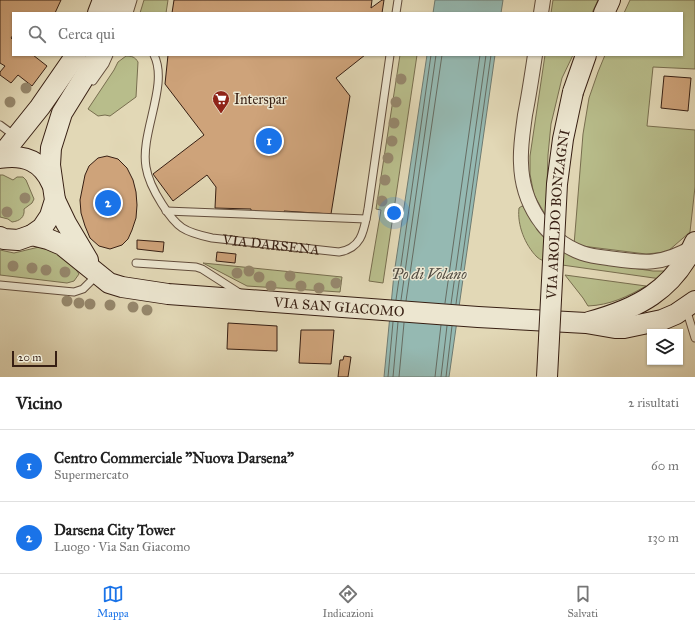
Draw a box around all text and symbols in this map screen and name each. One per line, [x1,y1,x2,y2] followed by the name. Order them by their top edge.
[12,12,683,56] search box
[26,23,48,45] icon: search
[58,25,115,43] text: Cerca qui
[211,89,231,114] supermarket icon: Interspar
[234,91,288,108] place label: Interspar
[256,126,282,156] pin: 1
[542,128,573,301] street label: VIA AROLDO BONZAGNI
[95,188,121,218] pin: 2
[384,203,404,223] your location
[221,231,321,258] street label: VIA DARSENA
[391,265,467,283] water label: Po di Volano
[272,293,405,320] street label: VIA SAN GIACOMO
[647,329,683,365] map controls
[647,329,683,365] button: layers
[12,349,57,368] scale bar
[18,351,41,364] text: 20 m
[16,393,62,414] text: Vicino
[628,395,679,411] text: 2 risultati
[54,449,294,467] text: Centro Commerciale "Nuova Darsena"
[26,458,32,474] text: 1
[651,458,679,474] text: 60 m
[54,467,129,483] text: Supermercato
[54,521,175,539] text: Darsena City Tower
[26,530,32,546] text: 2
[647,530,679,546] text: 130 m
[54,539,190,555] text: Luogo · Via San Giacomo
[97,583,129,620] tab: Mappa
[322,583,374,620] tab: Indicazioni
[567,583,598,620] tab: Salvati

